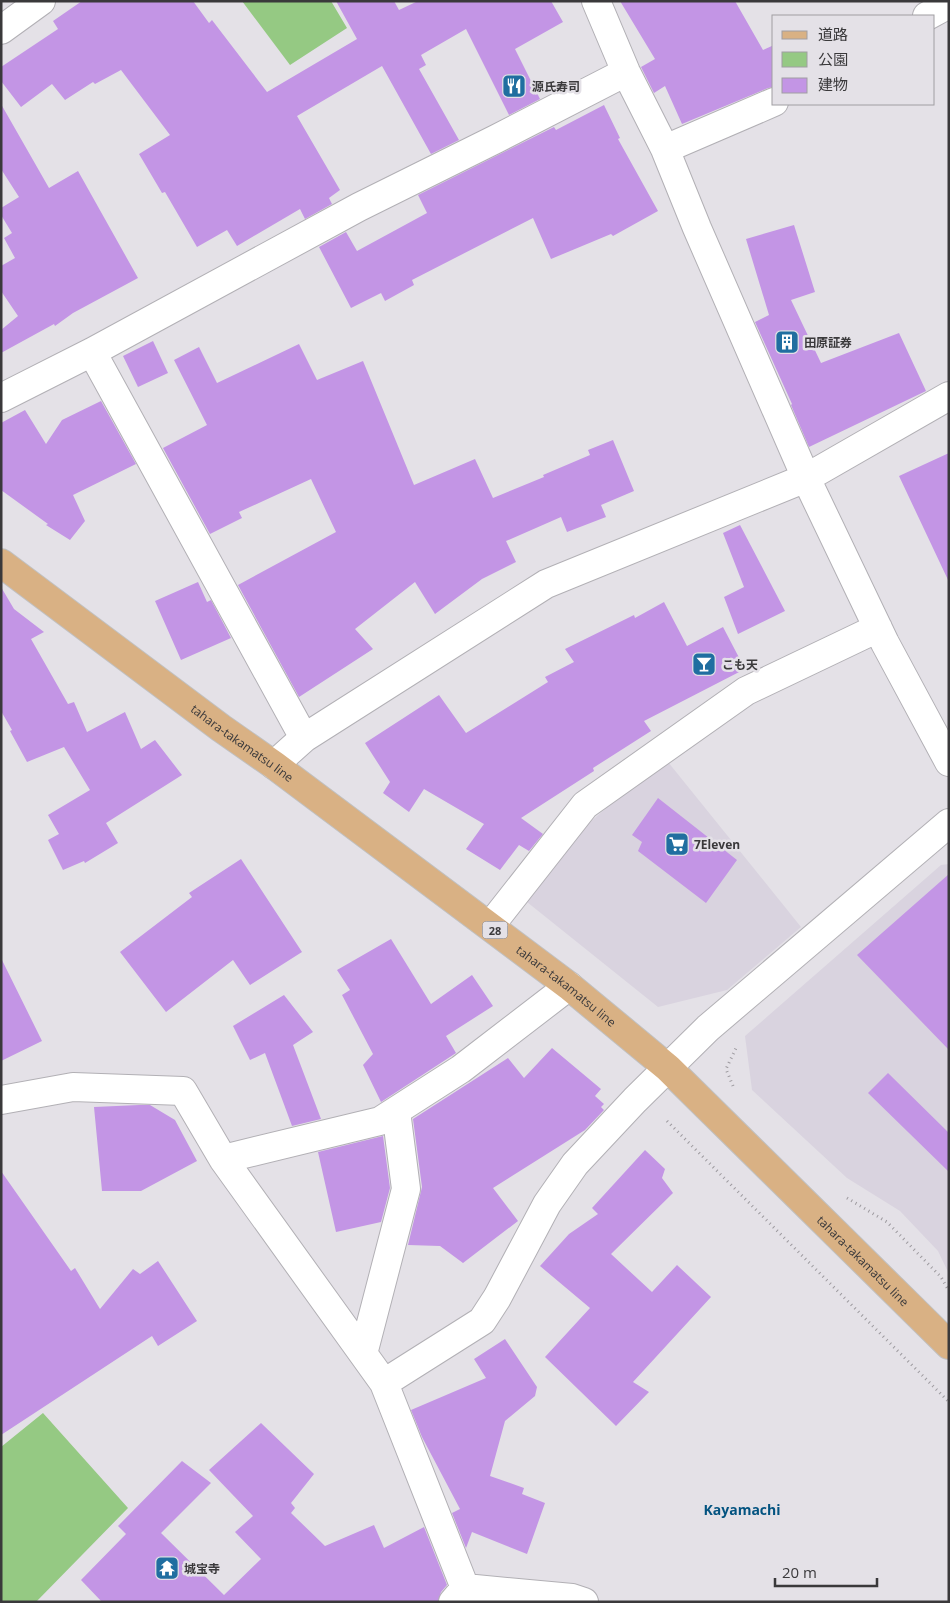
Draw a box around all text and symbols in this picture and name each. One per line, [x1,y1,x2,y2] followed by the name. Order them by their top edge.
[772,15,935,105] legend
[818,24,848,44] text: 道路
[818,49,848,69] text: 公園
[501,73,527,99] restaurant icon: 源氏寿司
[818,74,848,94] text: 建物
[532,78,580,95] place label: 源氏寿司
[774,329,800,355] building icon: 田原証券
[804,334,852,351] place label: 田原証券
[691,651,717,677] bar icon: こも天
[722,656,758,673] place label: こも天
[188,700,298,786] street label: tahara-takamatsu line
[664,831,690,857] supermarket icon: 7Eleven
[694,836,740,853] place label: 7Eleven
[482,922,508,938] road number: 28
[513,941,620,1030] street label: tahara-takamatsu line
[814,1211,913,1310] street label: tahara-takamatsu line
[703,1500,781,1519] district label: Kayamachi
[154,1555,180,1581] temple icon: 城宝寺
[775,1556,878,1588] scale bar
[184,1560,220,1577] place label: 城宝寺
[782,1562,817,1582] text: 20 m

